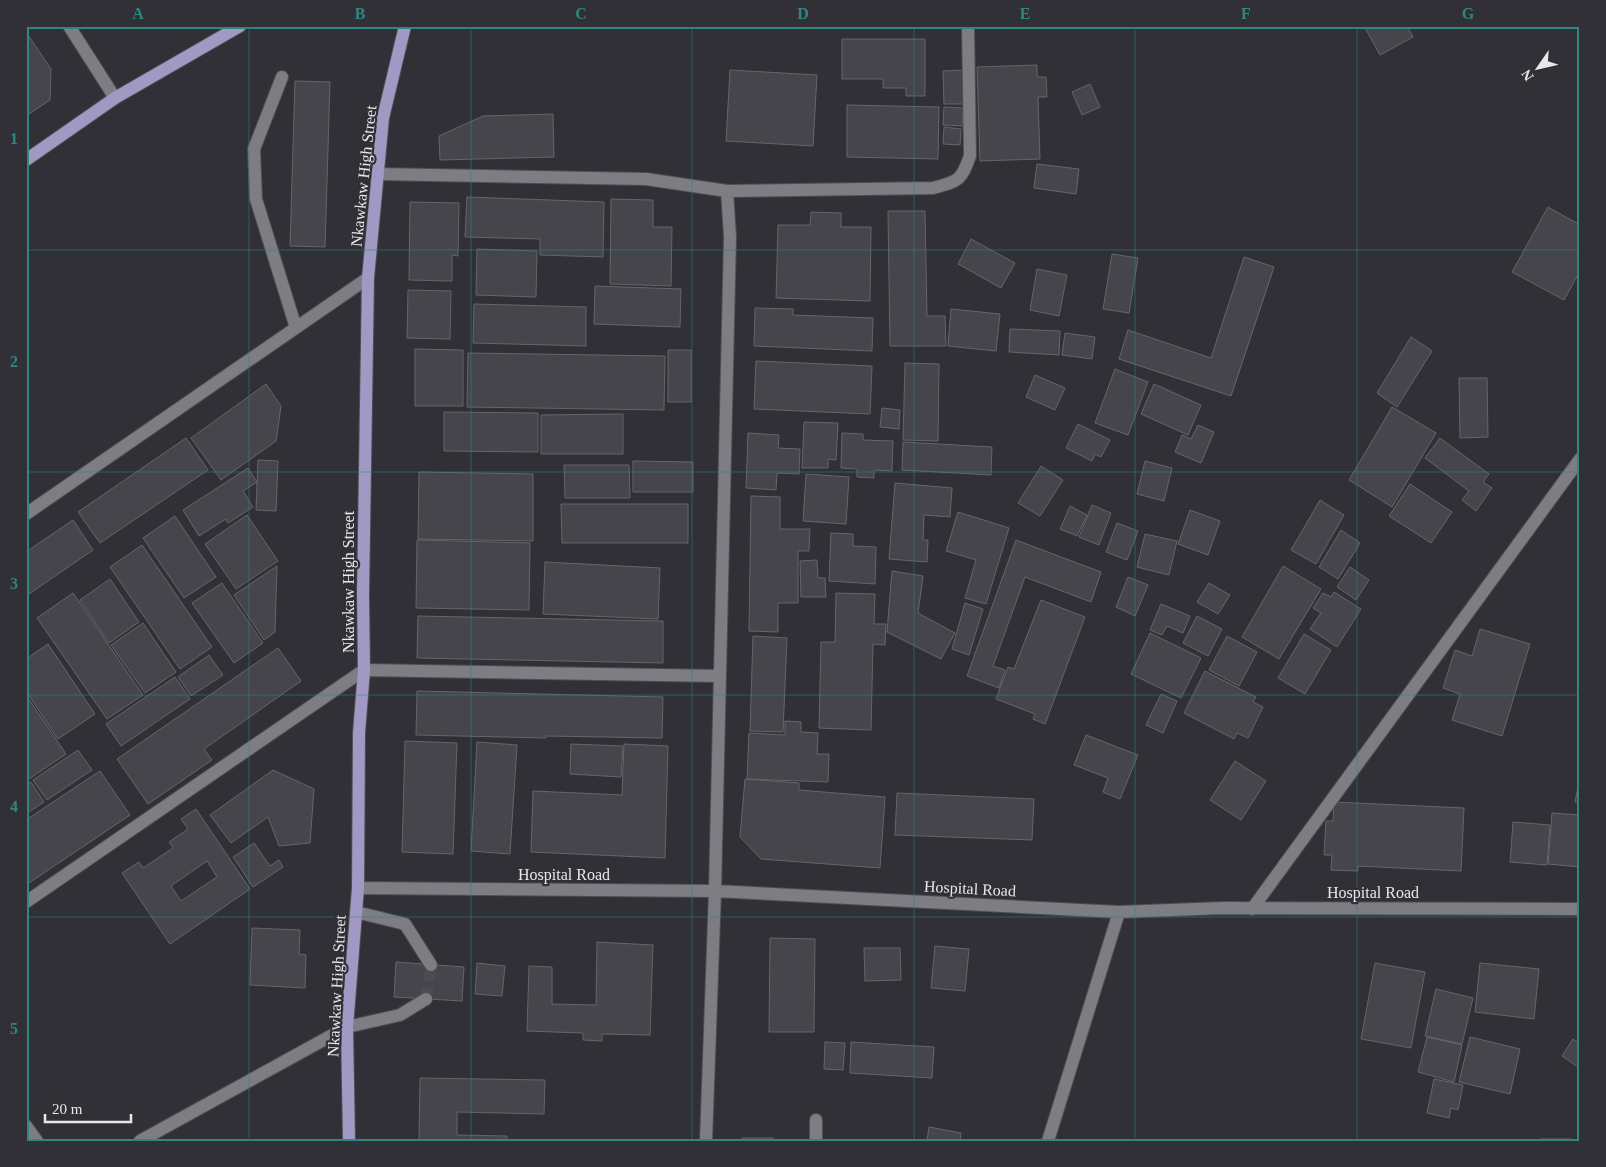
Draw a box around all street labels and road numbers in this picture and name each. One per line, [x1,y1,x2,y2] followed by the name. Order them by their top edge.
[348,104,380,248] street label: Nkawkaw High Street
[340,510,358,653] street label: Nkawkaw High Street
[518,866,610,884] street label: Hospital Road
[924,878,1016,900] street label: Hospital Road
[1327,884,1419,902] street label: Hospital Road
[324,914,350,1058] street label: Nkawkaw High Street

